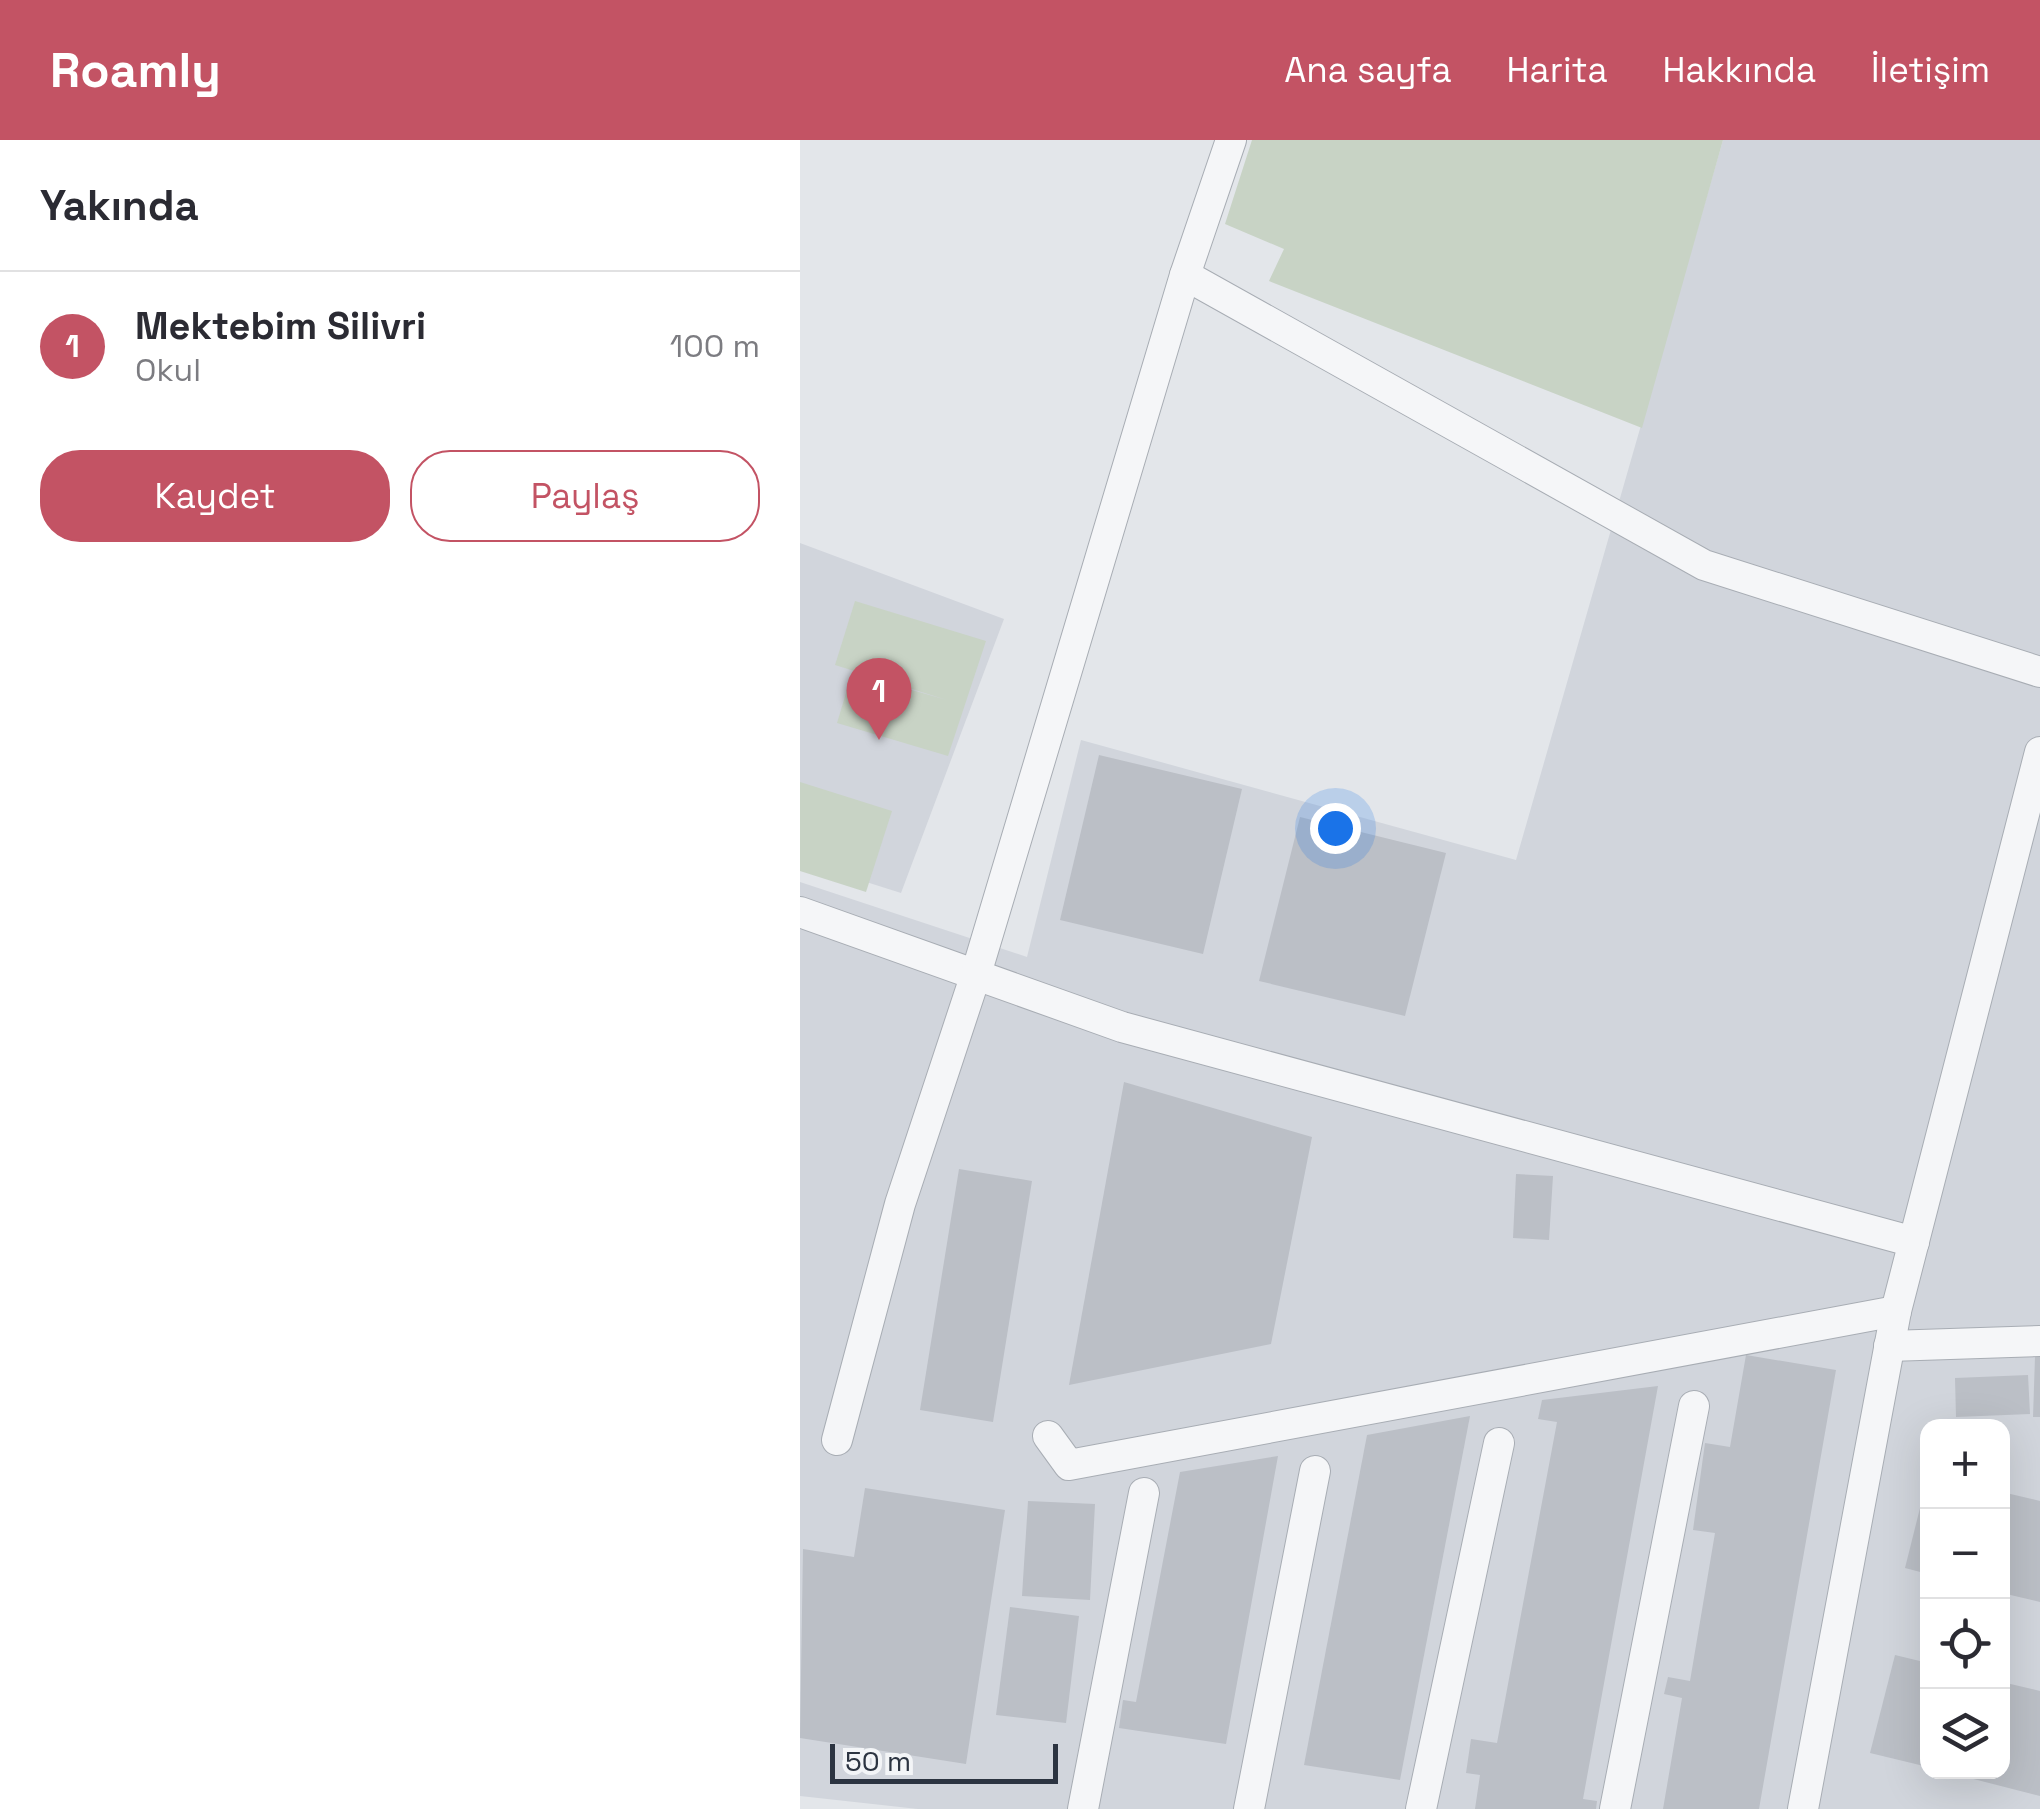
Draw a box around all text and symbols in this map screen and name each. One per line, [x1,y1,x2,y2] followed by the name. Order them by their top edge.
[50,40,221,101] text: Roamly
[1284,48,1452,92] text: Ana sayfa
[1507,48,1608,92] text: Harita
[1663,48,1816,92] text: Hakkında
[1871,48,1990,92] text: İletişim
[40,179,199,232] text: Yakında
[135,302,426,350] text: Mektebim Silivri
[65,326,80,366] text: 1
[670,326,760,366] text: 100 m
[135,350,201,390] text: Okul
[40,450,390,542] button: Kaydet
[410,450,760,542] button: Paylaş
[846,658,912,740] pin: 1
[1310,803,1361,854] your location
[1920,1419,2010,1779] map controls
[1920,1419,2010,1509] button: +
[1920,1509,2010,1599] button: −
[1920,1599,2010,1689] button: locate
[1920,1689,2010,1779] button: layers
[830,1739,1058,1784] scale bar
[845,1743,911,1779] text: 50 m

